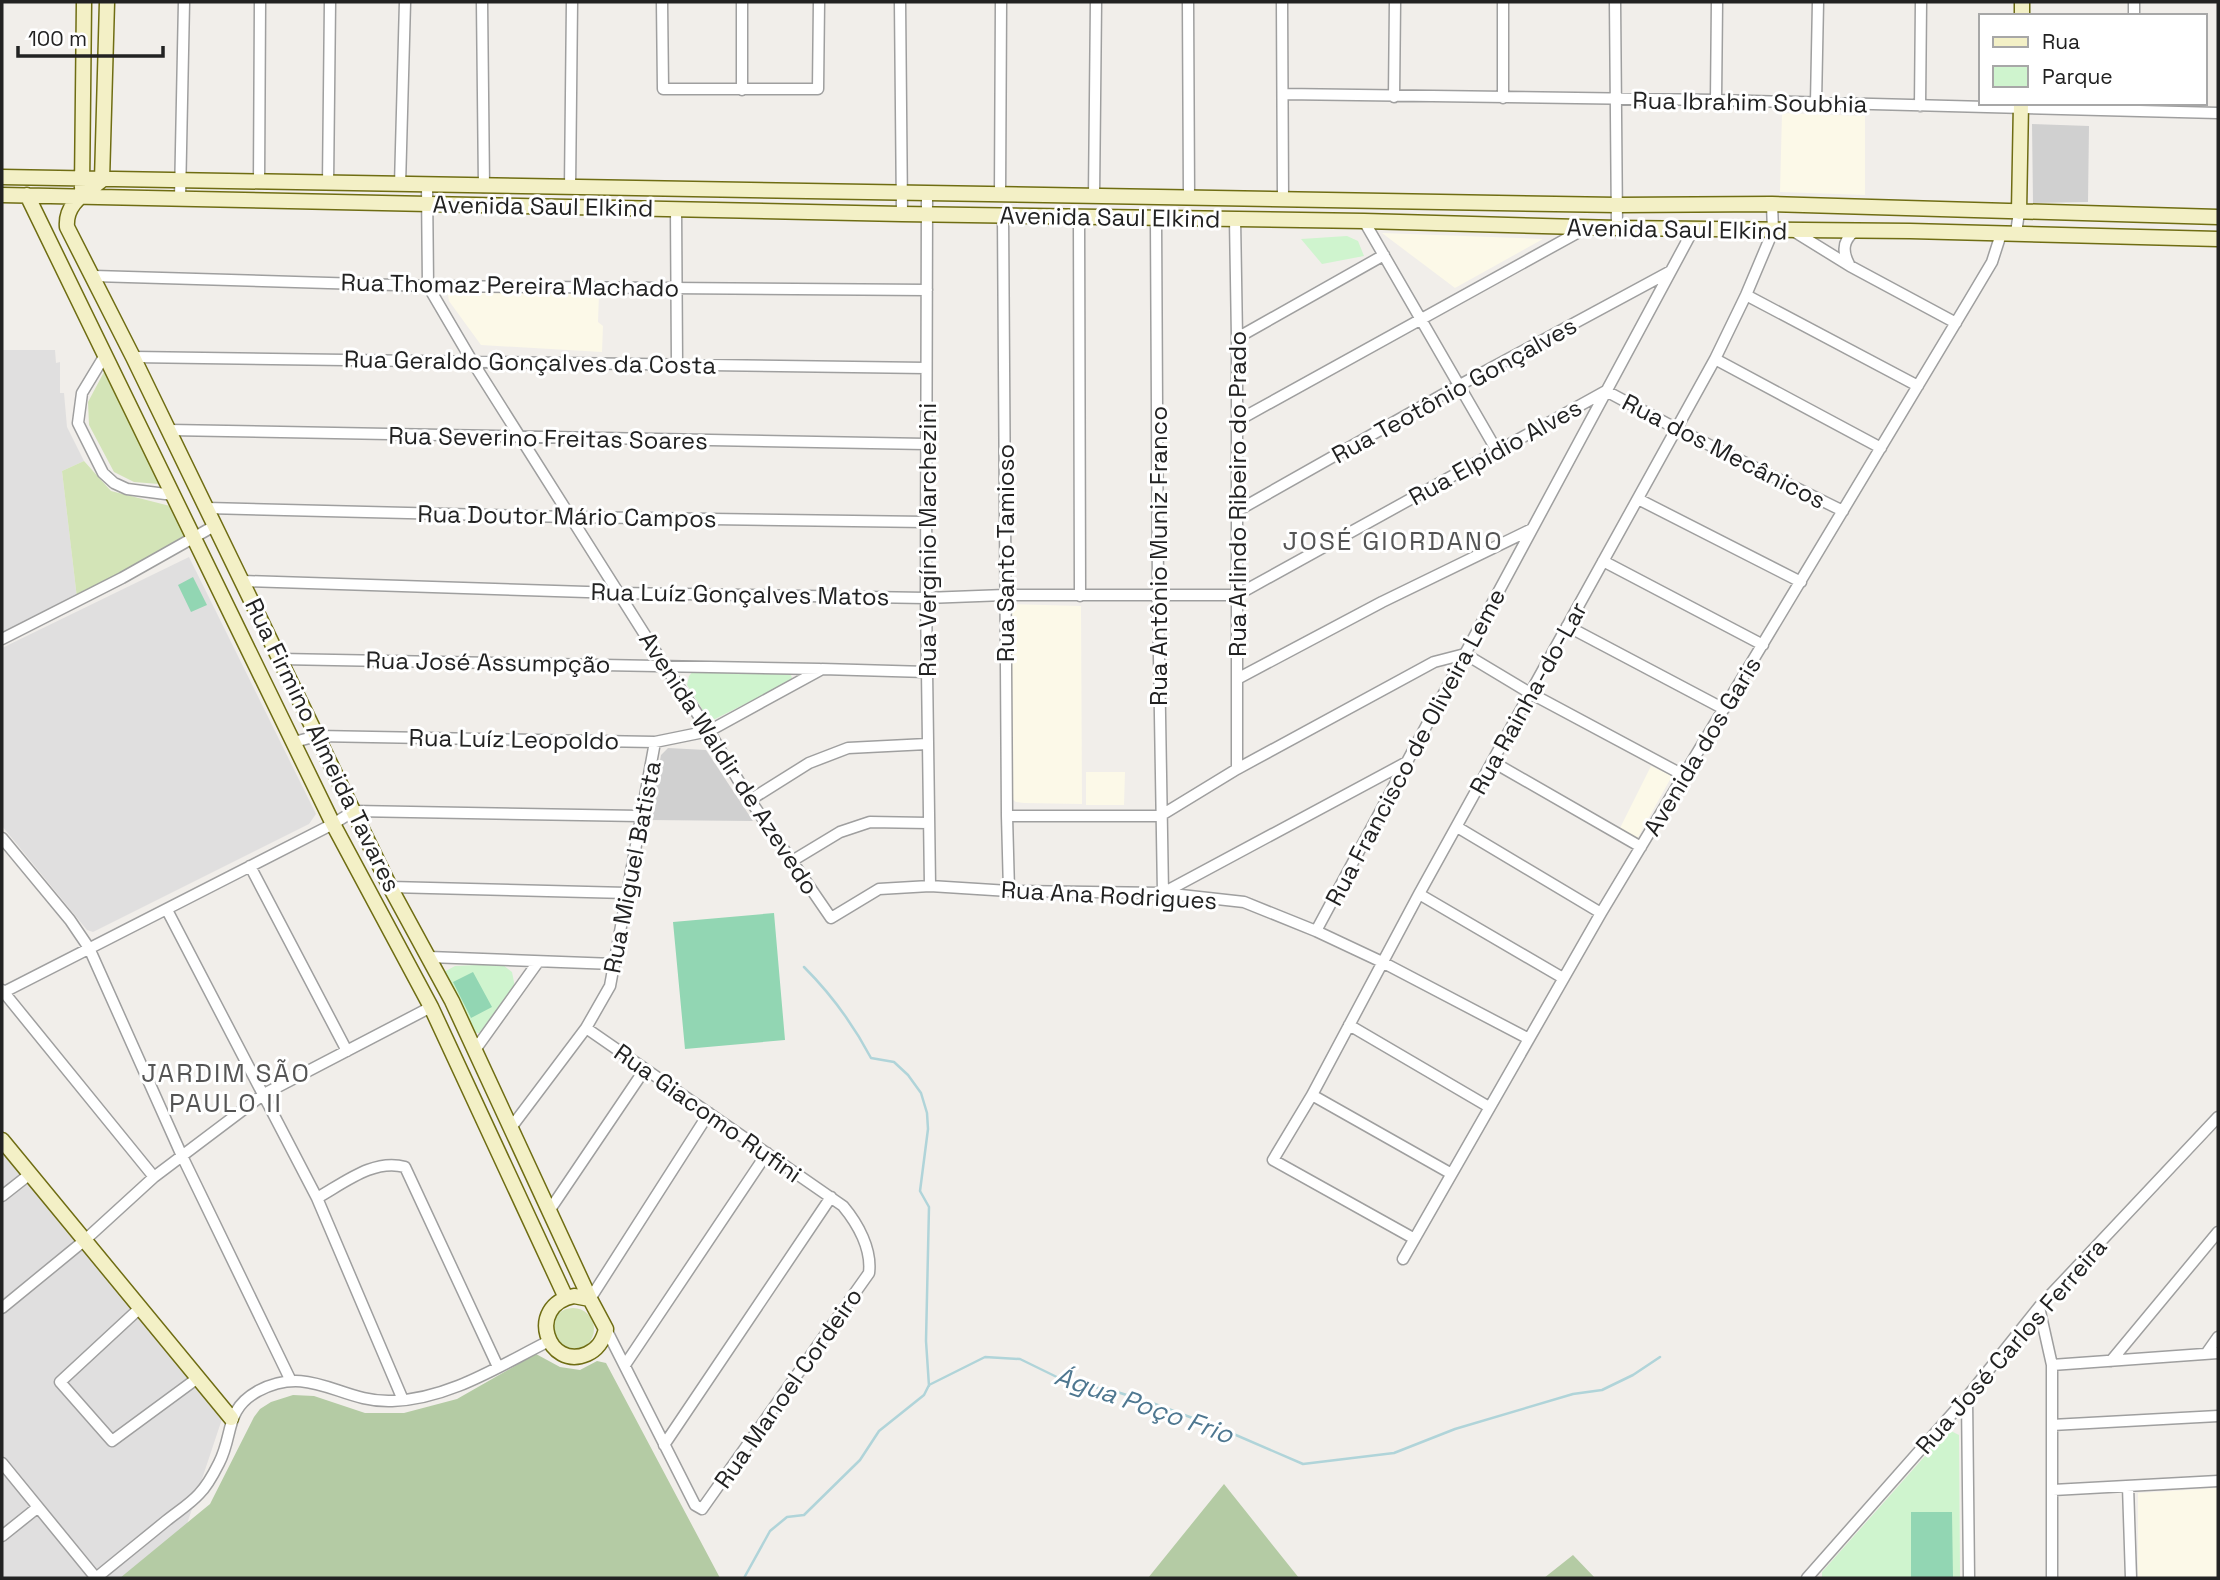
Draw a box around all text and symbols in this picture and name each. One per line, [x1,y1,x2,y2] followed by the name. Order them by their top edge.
[18,14,163,58] scale bar
[1979,14,2206,105] legend
[28,25,87,52] text: 100 m
[2042,28,2080,55] text: Rua
[2042,63,2113,90] text: Parque
[1632,84,1868,120] street label: Rua Ibrahim Soubhia
[432,189,654,223] street label: Avenida Saul Elkind
[999,200,1221,234] street label: Avenida Saul Elkind
[1566,212,1788,246] street label: Avenida Saul Elkind
[340,267,680,303] street label: Rua Thomaz Pereira Machado
[1326,310,1582,470] street label: Rua Teotônio Gonçalves
[1222,331,1253,657] street label: Rua Arlindo Ribeiro do Prado
[344,343,717,381] street label: Rua Geraldo Gonçalves da Costa
[1617,386,1831,516] street label: Rua dos Mecânicos
[1403,392,1587,512] street label: Rua Elpídio Alves
[912,403,943,677] street label: Rua Vergínio Marchezini
[1143,406,1174,706] street label: Rua Antônio Muniz Franco
[388,420,708,456] street label: Rua Severino Freitas Soares
[990,444,1021,662] street label: Rua Santo Tamioso
[417,498,717,534] street label: Rua Doutor Mário Campos
[1282,524,1504,558] district label: JOSÉ GIORDANO
[590,576,890,612] street label: Rua Luíz Gonçalves Matos
[1318,583,1512,911] street label: Rua Francisco de Oliveira Leme
[238,593,408,897] street label: Rua Firmino Almeida Tavares
[1462,596,1594,800] street label: Rua Rainha-do-Lar
[632,626,826,900] street label: Avenida Waldir de Azevedo
[365,644,611,680] street label: Rua José Assumpção
[1636,651,1768,841] street label: Avenida dos Garis
[408,722,620,756] street label: Rua Luíz Leopoldo
[596,758,668,976] street label: Rua Miguel Batista
[1000,874,1218,916] street label: Rua Ana Rodrigues
[608,1037,808,1189] street label: Rua Giacomo Rufini
[141,1056,311,1120] district label: JARDIM SÃO PAULO II
[1909,1231,2113,1460] street label: Rua José Carlos Ferreira
[707,1282,869,1494] street label: Rua Manoel Cordeiro
[1050,1359,1239,1452] water label: Água Poço Frio

